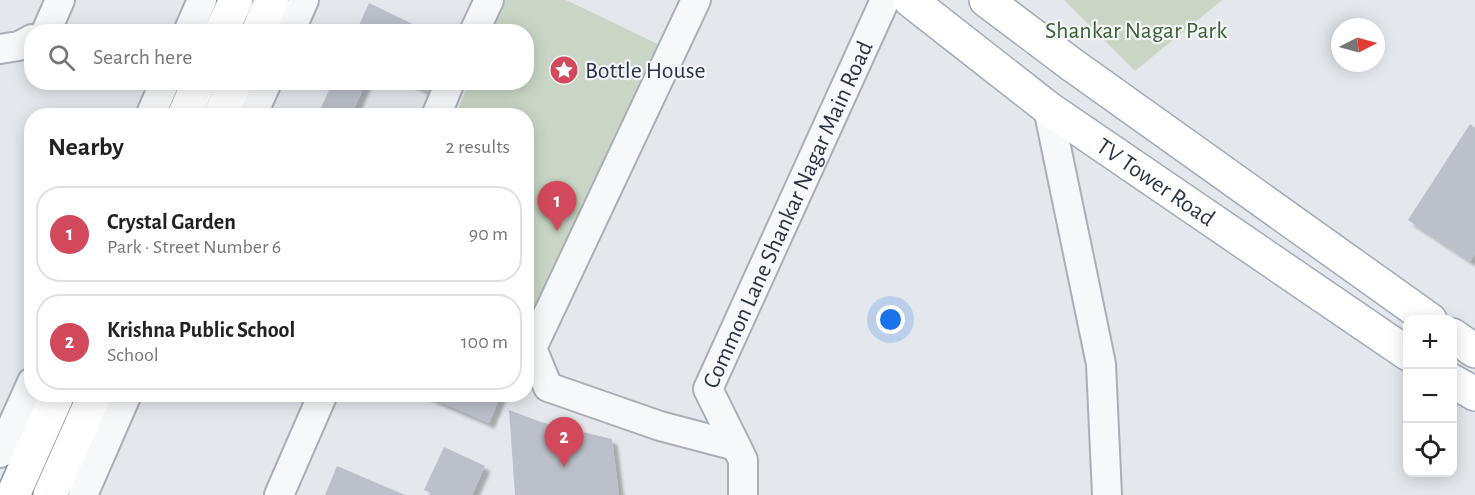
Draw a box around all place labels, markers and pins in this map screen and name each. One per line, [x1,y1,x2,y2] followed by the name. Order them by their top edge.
[548,54,580,86] place icon: Bottle House
[585,59,706,83] place label: Bottle House
[538,182,576,231] pin: 1
[544,418,584,467] pin: 2

